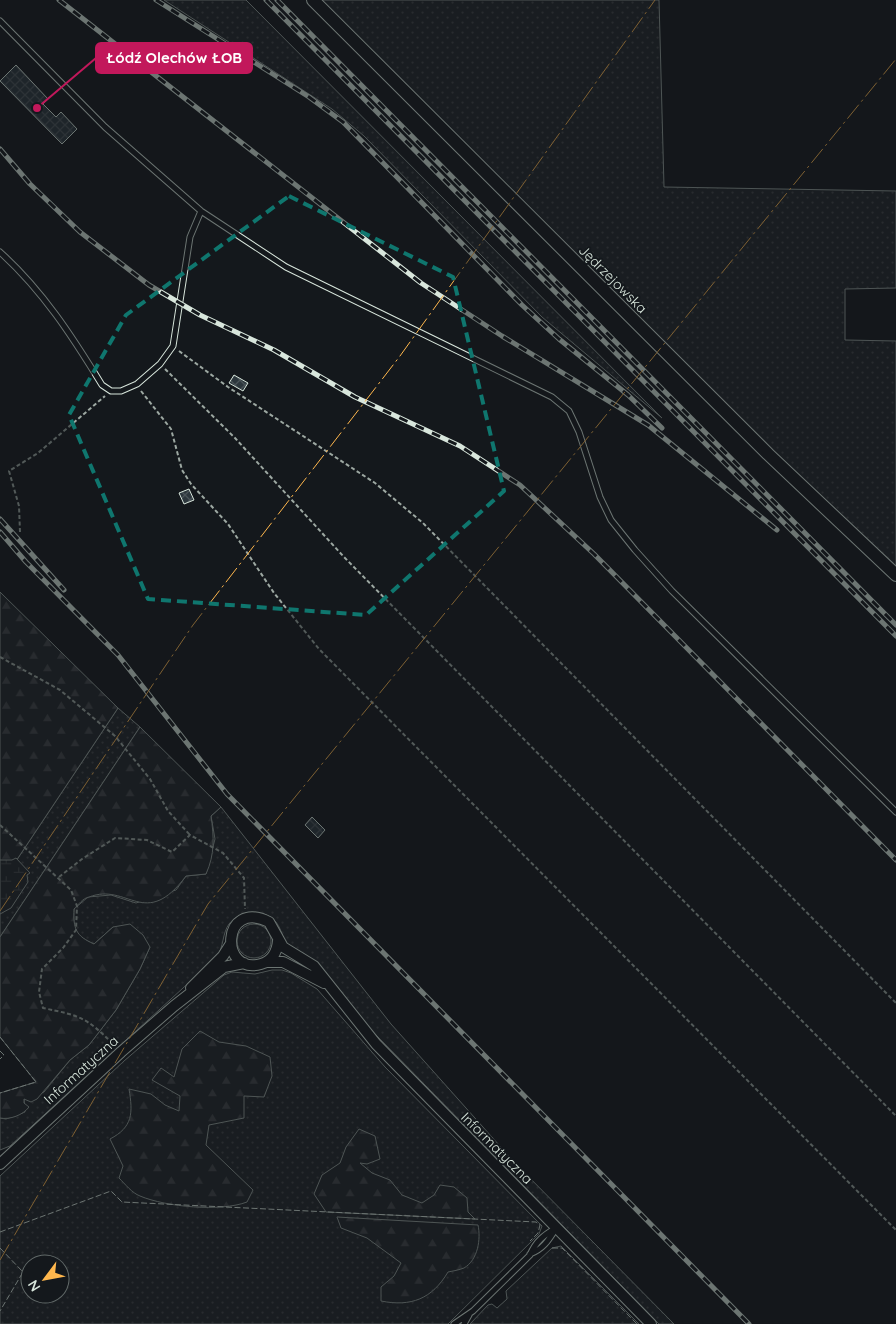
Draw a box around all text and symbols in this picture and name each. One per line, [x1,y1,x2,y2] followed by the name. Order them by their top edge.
[96,43,252,73] callout: Łódź Olechów ŁOB
[106,48,242,67] text: Łódź Olechów ŁOB
[575,241,651,317] street label: Jędrzejowska
[40,1032,122,1108] street label: Informatyczna
[457,1108,537,1188] street label: Informatyczna
[20,1254,70,1304] north arrow
[24,1277,44,1295] text: N

